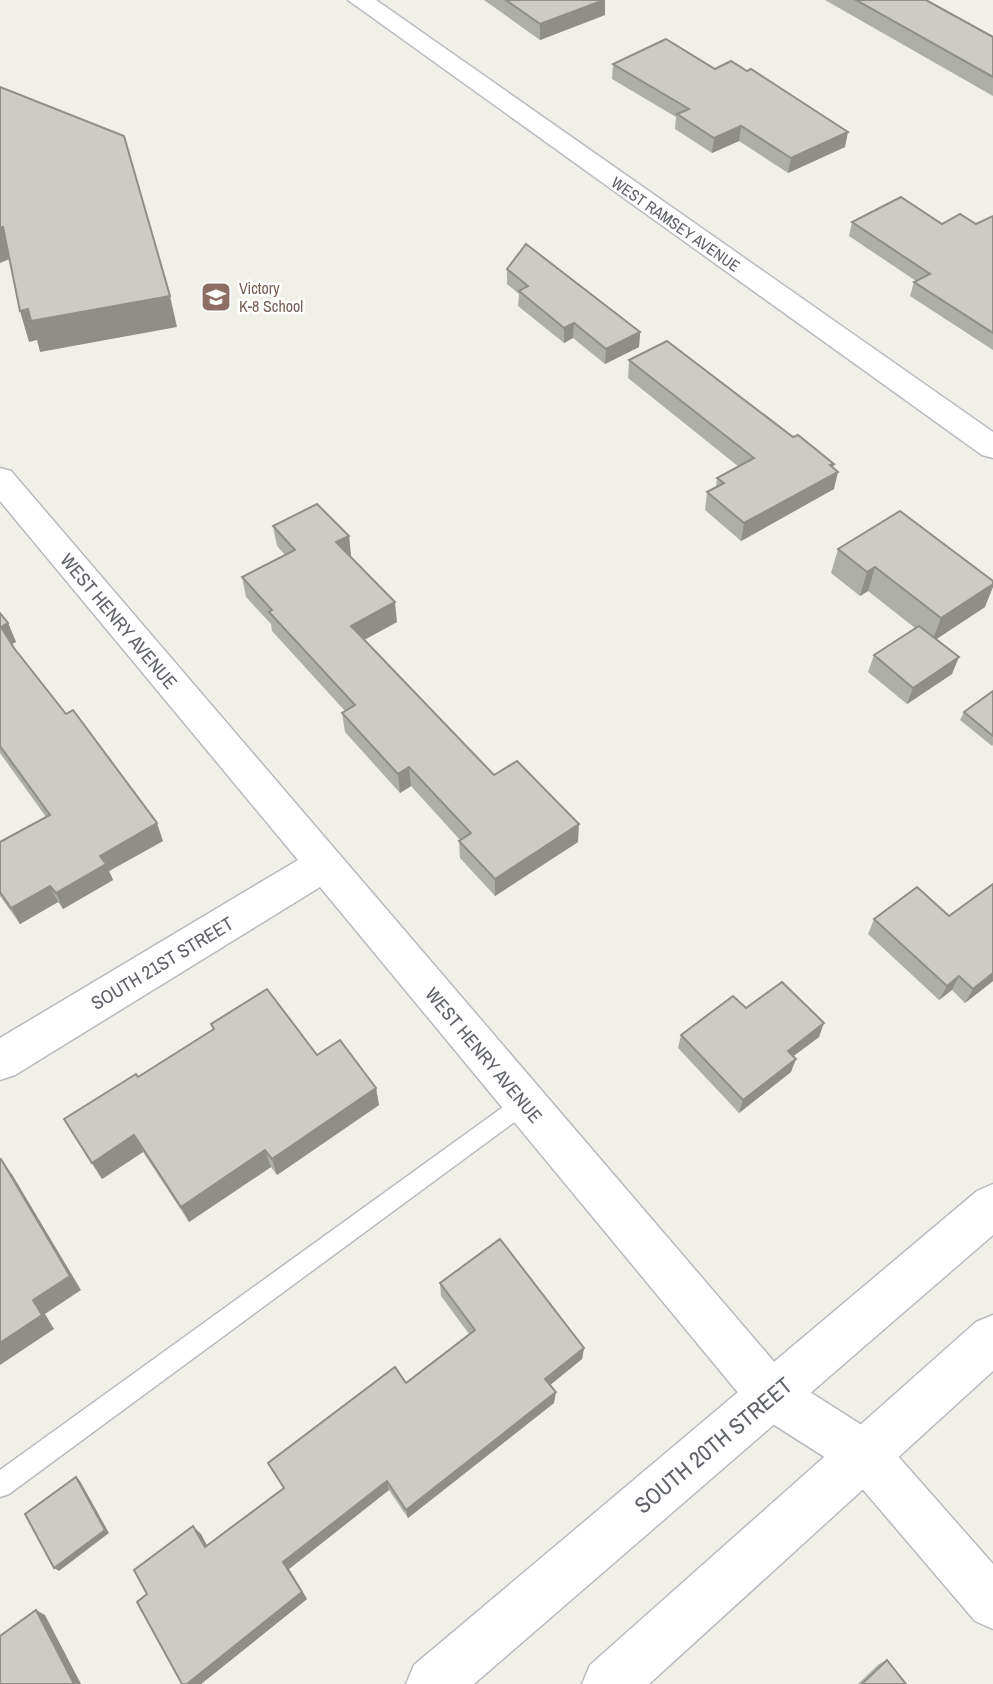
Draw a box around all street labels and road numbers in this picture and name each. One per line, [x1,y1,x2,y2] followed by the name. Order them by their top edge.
[607,171,745,277] street label: WEST RAMSEY AVENUE
[55,548,183,694] street label: WEST HENRY AVENUE
[86,910,238,1016] street label: SOUTH 21ST STREET
[420,982,548,1128] street label: WEST HENRY AVENUE
[628,1370,799,1520] street label: SOUTH 20TH STREET

